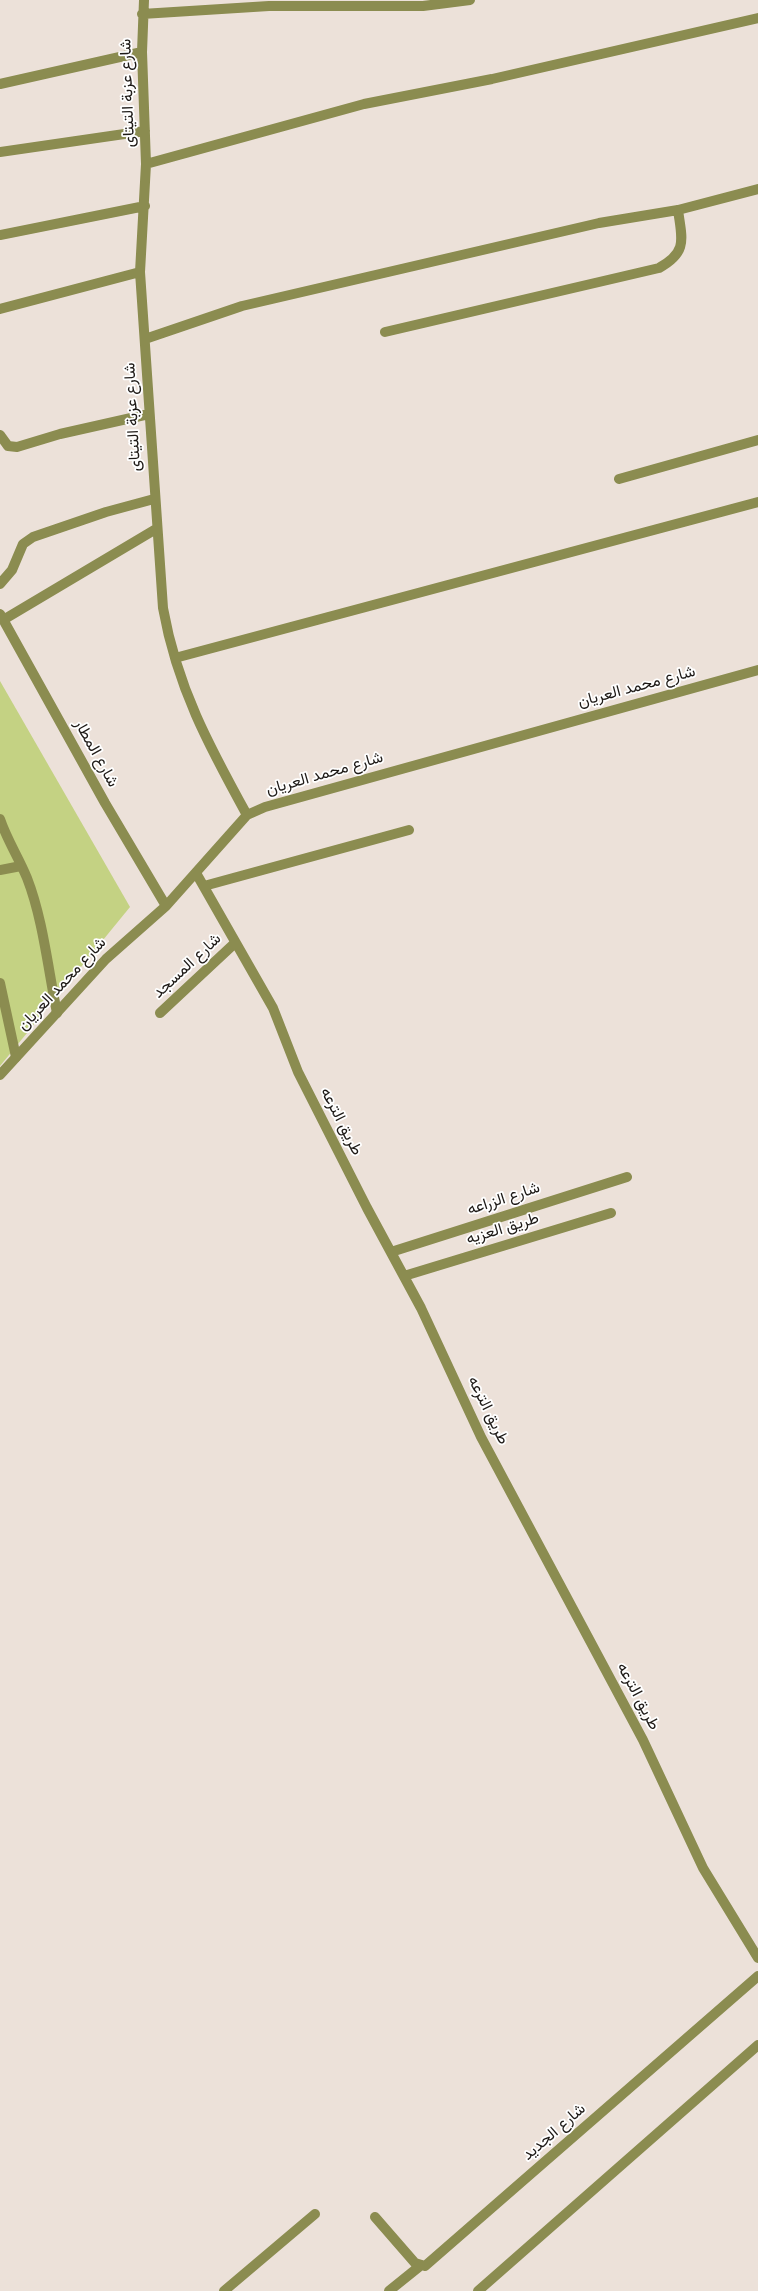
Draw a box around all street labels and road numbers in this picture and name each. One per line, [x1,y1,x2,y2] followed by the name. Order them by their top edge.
[118,38,140,148] street label: شارع عزبة التيتاى
[122,362,146,472] street label: شارع عزبة التيتاى
[576,663,698,713] street label: شارع محمد العريان
[69,717,121,791] street label: شارع المطار
[264,749,386,801] street label: شارع محمد العريان
[150,930,226,1004] street label: شارع المسجد
[15,934,111,1036] street label: شارع محمد العريان
[315,1085,365,1159] street label: طريق الترعه
[465,1179,543,1221] street label: شارع الزراعه
[464,1210,542,1250] street label: طريق العزيه
[462,1374,512,1448] street label: طريق الترعه
[611,1660,663,1734] street label: طريق الترعه
[519,2100,591,2166] street label: شارع الجديد

